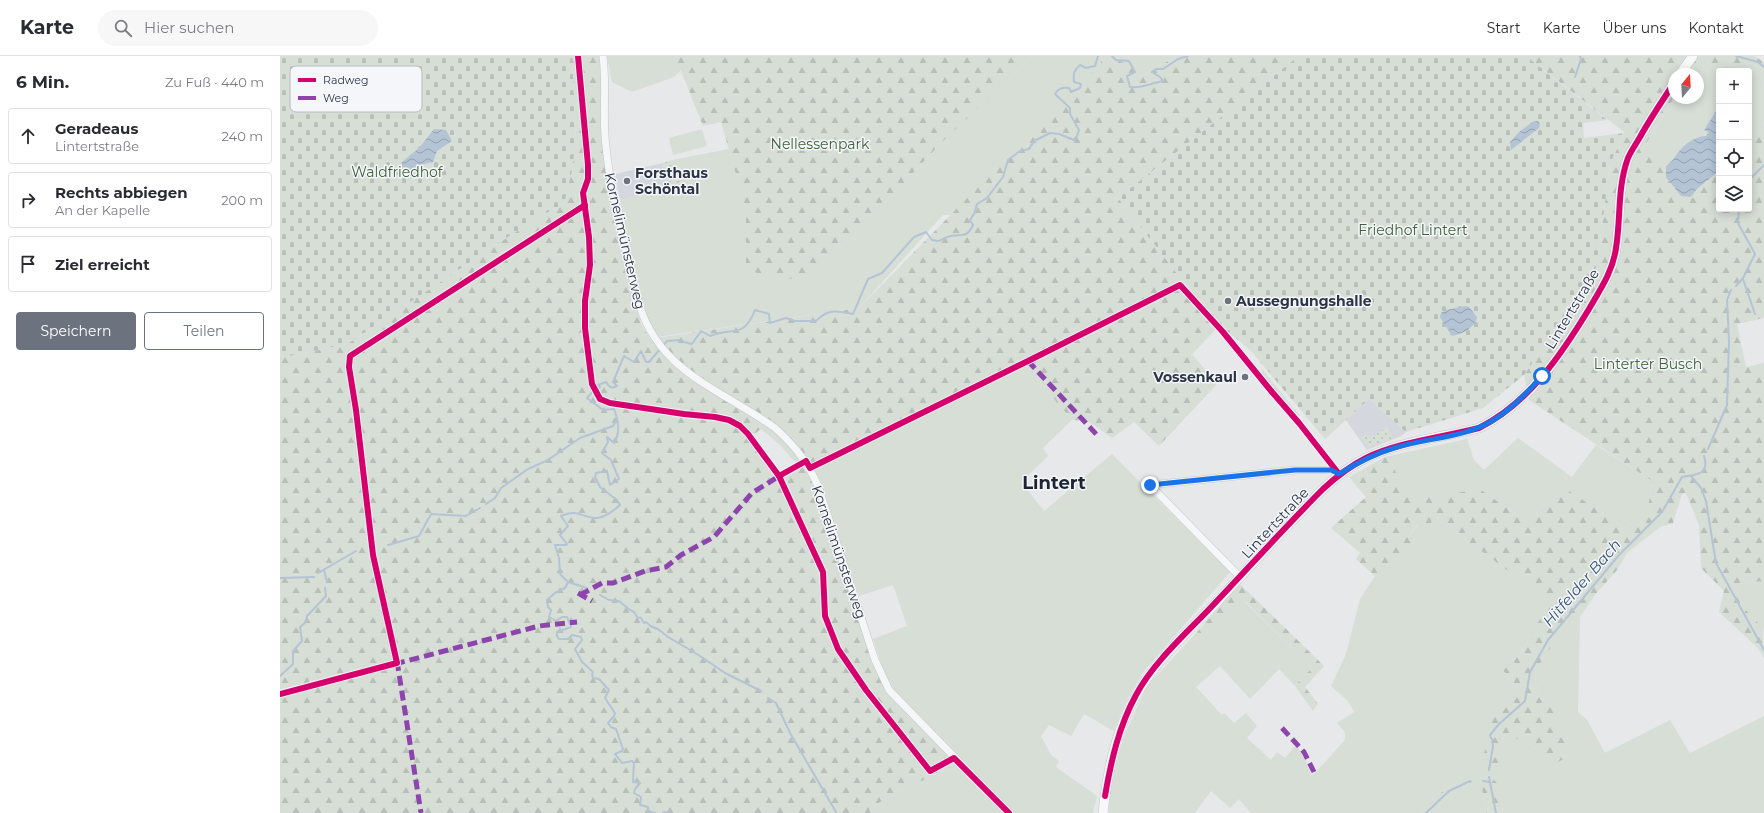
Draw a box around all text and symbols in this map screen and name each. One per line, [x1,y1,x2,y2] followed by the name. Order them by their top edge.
[98,10,378,46] search box
[20,16,74,39] text: Karte
[112,17,134,39] icon: search
[144,18,234,37] text: Hier suchen
[1487,19,1521,37] text: Start
[1543,19,1580,37] text: Karte
[1602,19,1666,37] text: Über uns
[1688,19,1744,37] text: Kontakt
[290,66,422,112] legend
[1668,68,1704,104] north arrow
[1716,68,1752,212] map controls
[1716,68,1752,104] button: +
[16,72,69,92] text: 6 Min.
[323,73,369,87] text: Radweg
[165,74,264,90] text: Zu Fuß · 440 m
[323,91,349,105] text: Weg
[1716,104,1752,140] button: −
[55,119,138,138] text: Geradeaus
[17,125,39,147] icon: ahead
[222,128,263,144] text: 240 m
[771,135,870,153] park label: Nellessenpark
[55,138,139,154] text: Lintertstraße
[1716,140,1752,176] button: locate
[351,163,444,181] park label: Waldfriedhof
[635,164,708,198] place label: Forsthaus Schöntal
[601,171,649,311] street label: Kornelimünsterweg
[622,176,632,186] marker: Forsthaus Schöntal
[1716,176,1752,212] button: layers
[55,183,188,202] text: Rechts abbiegen
[17,189,39,211] icon: right
[221,192,263,208] text: 200 m
[55,202,150,218] text: An der Kapelle
[1358,221,1468,239] park label: Friedhof Lintert
[17,253,39,275] icon: arrive
[55,255,150,274] text: Ziel erreicht
[1541,266,1603,352] street label: Lintertstraße
[1235,292,1372,310] place label: Aussegnungshalle
[1223,296,1233,306] marker: Aussegnungshalle
[16,312,136,350] button: Speichern
[144,312,264,350] button: Teilen
[1594,355,1702,373] park label: Linterter Busch
[1533,367,1551,385] route start
[1152,368,1237,386] place label: Vossenkaul
[1240,372,1250,382] marker: Vossenkaul
[1022,472,1086,494] district label: Lintert
[1141,476,1159,494] route end
[808,483,870,621] street label: Kornelimünsterweg
[1238,484,1312,562] street label: Lintertstraße
[1539,535,1625,630] water label: Hitfelder Bach

